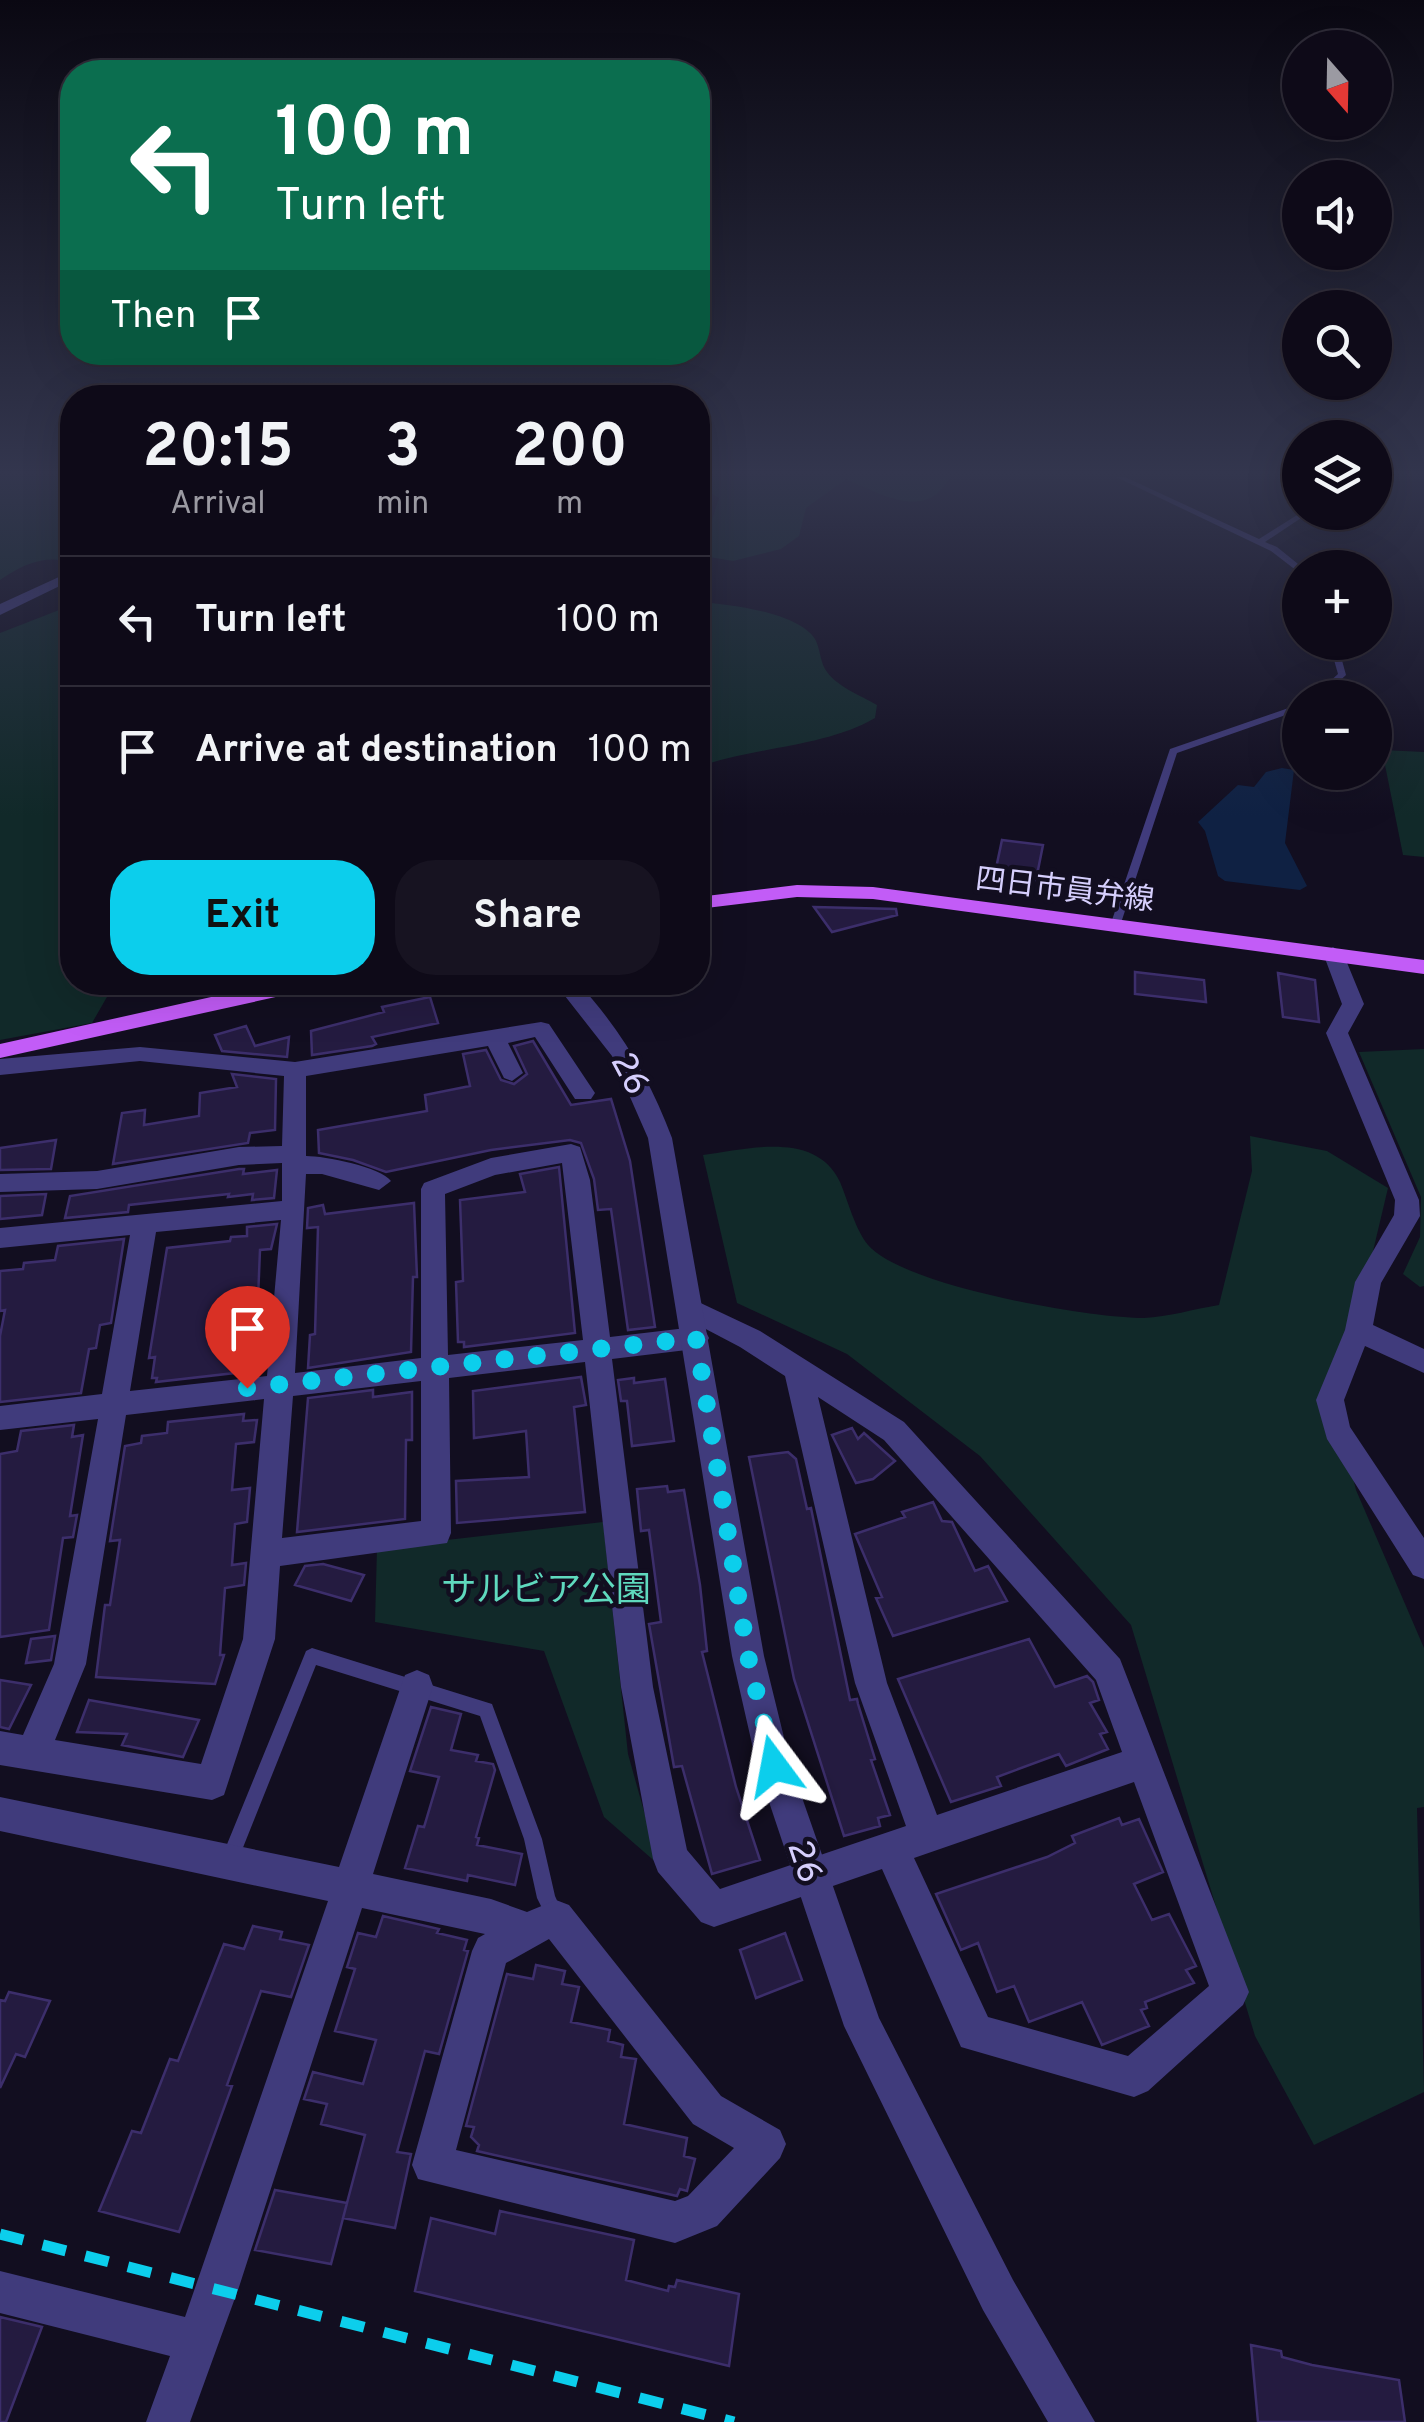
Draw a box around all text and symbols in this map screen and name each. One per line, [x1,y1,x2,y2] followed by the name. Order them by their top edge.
[1282,30,1392,140] north arrow
[1282,30,1392,790] map controls
[275,92,474,181] text: 100 m
[110,100,240,230] icon: left
[1282,160,1392,270] button: sound
[275,179,446,236] text: Turn left
[216,290,271,345] icon: arrive
[1282,290,1392,400] button: search
[110,293,196,342] text: Then
[142,412,294,488] text: 20:15
[385,412,421,488] text: 3
[512,412,628,488] text: 200
[1282,420,1392,530] button: layers
[170,485,266,525] text: Arrival
[376,485,429,525] text: min
[556,485,583,525] text: m
[1282,550,1392,660] button: +
[110,594,165,649] icon: left
[195,597,347,646] text: Turn left
[556,597,660,646] text: 100 m
[1282,680,1392,790] button: −
[110,724,165,779] icon: arrive
[195,727,558,776] text: Arrive at destination
[588,727,692,776] text: 100 m
[110,860,375,975] button: Exit
[395,860,660,975] button: Share
[973,862,1156,921] street label: 四日市員弁線
[599,1045,658,1103] street label: 26
[205,1286,290,1389] pin
[220,1301,275,1356] icon: arrive
[441,1570,651,1614] park label: サルビア公園
[722,1714,826,1818] position arrow
[775,1835,831,1889] street label: 26

